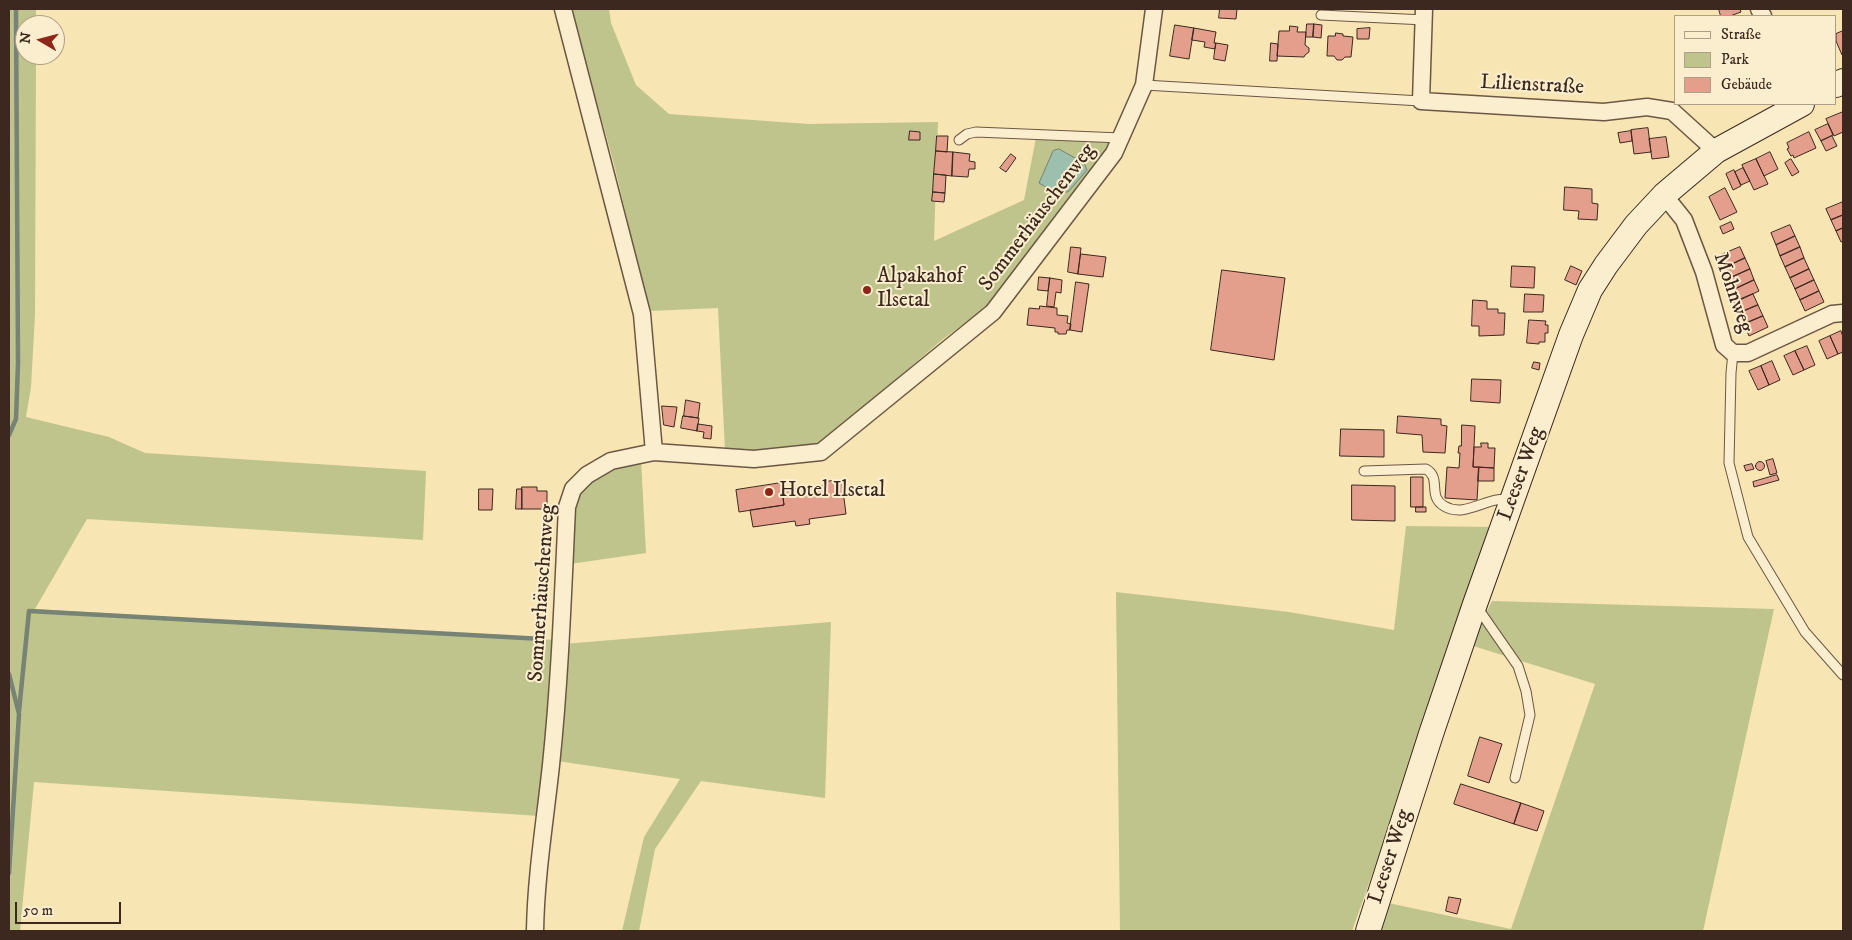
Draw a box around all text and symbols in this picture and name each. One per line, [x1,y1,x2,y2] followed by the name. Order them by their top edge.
[15,15,65,65] north arrow
[1674,15,1837,105] legend
[1721,25,1761,44] text: Straße
[16,31,36,45] text: N
[1721,50,1749,69] text: Park
[1480,71,1584,101] street label: Lilienstraße
[1721,75,1772,94] text: Gebäude
[974,139,1102,297] street label: Sommerhäuschenweg
[1707,250,1757,336] street label: Mohnweg
[877,265,963,315] place label: Alpakahof Ilsetal
[861,284,873,296] marker: Alpakahof Ilsetal
[1493,424,1551,524] street label: Leeser Weg
[779,479,885,505] place label: Hotel Ilsetal
[763,486,775,498] marker: Hotel Ilsetal
[524,503,562,683] street label: Sommerhäuschenweg
[1364,807,1418,907] street label: Leeser Weg
[18,892,124,924] scale bar
[23,901,53,920] text: 50 m

